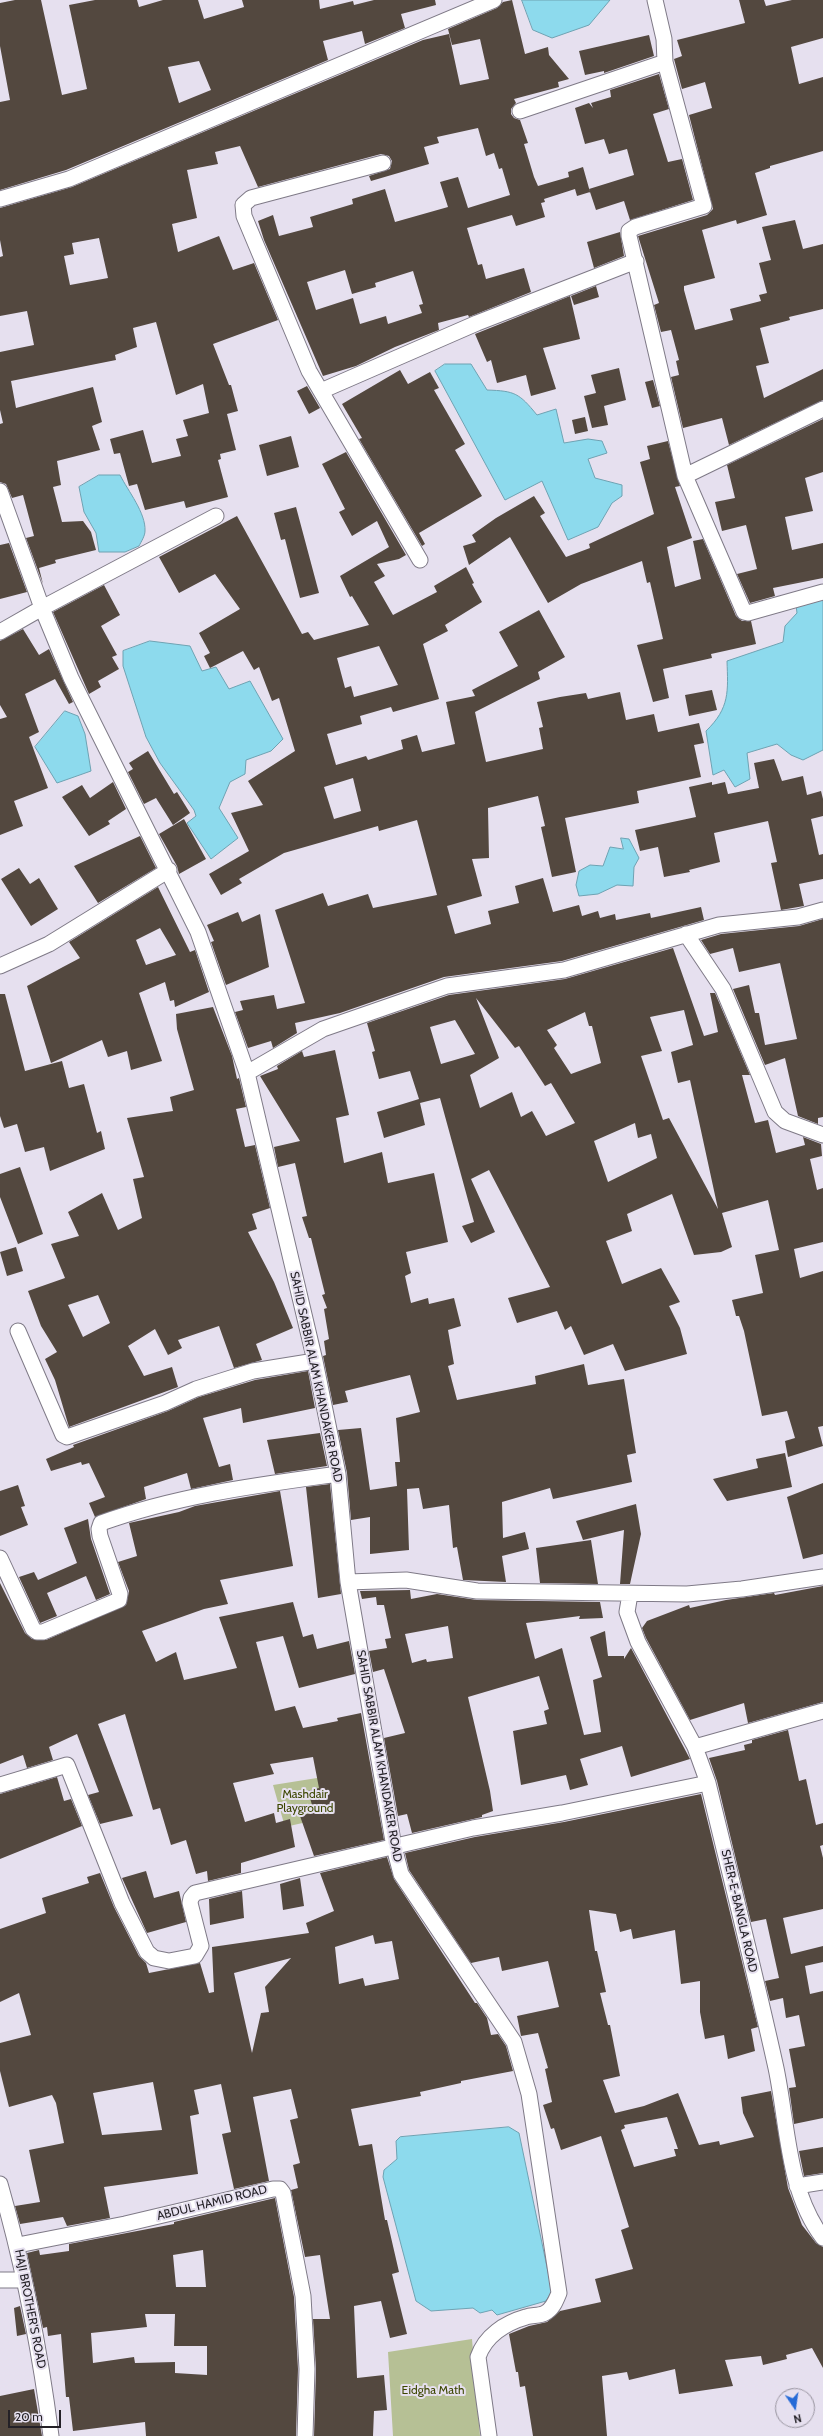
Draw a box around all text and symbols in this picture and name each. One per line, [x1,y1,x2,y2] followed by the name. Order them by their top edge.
[287,1270,345,1484] street label: SAHID SABBIR ALAM KHANDAKER ROAD
[353,1649,405,1863] street label: SAHID SABBIR ALAM KHANDAKER ROAD
[276,1787,334,1815] park label: Mashdair Playground
[718,1848,760,1974] street label: SHER-E-BANGLA ROAD
[155,2182,269,2224] street label: ABDUL HAMID ROAD
[11,2248,49,2370] street label: HAJI BROTHER'S ROAD
[402,2383,464,2397] park label: Eidgha Math
[775,2388,815,2428] north arrow
[10,2402,63,2428] scale bar
[15,2409,43,2424] text: 20 m
[792,2411,803,2426] text: N

